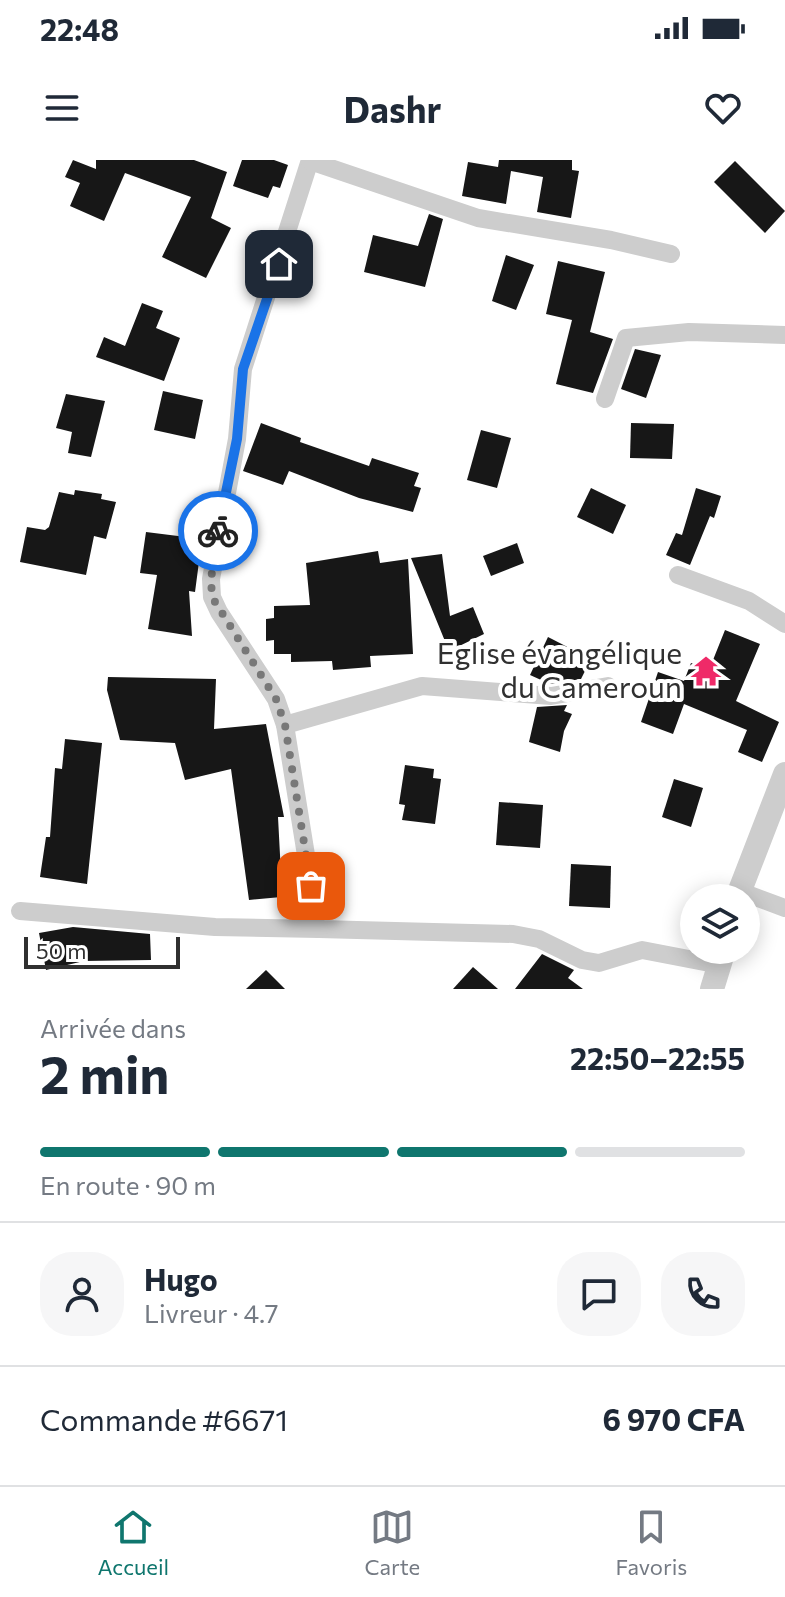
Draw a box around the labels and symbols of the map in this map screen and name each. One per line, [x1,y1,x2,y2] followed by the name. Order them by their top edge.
[245,230,313,298] pin
[178,491,258,571] courier
[437,633,682,704] place label: Eglise évangélique du Cameroun
[689,654,723,688] temple icon: Eglise évangélique du Cameroun
[277,852,345,920] pin
[24,933,180,969] scale bar

